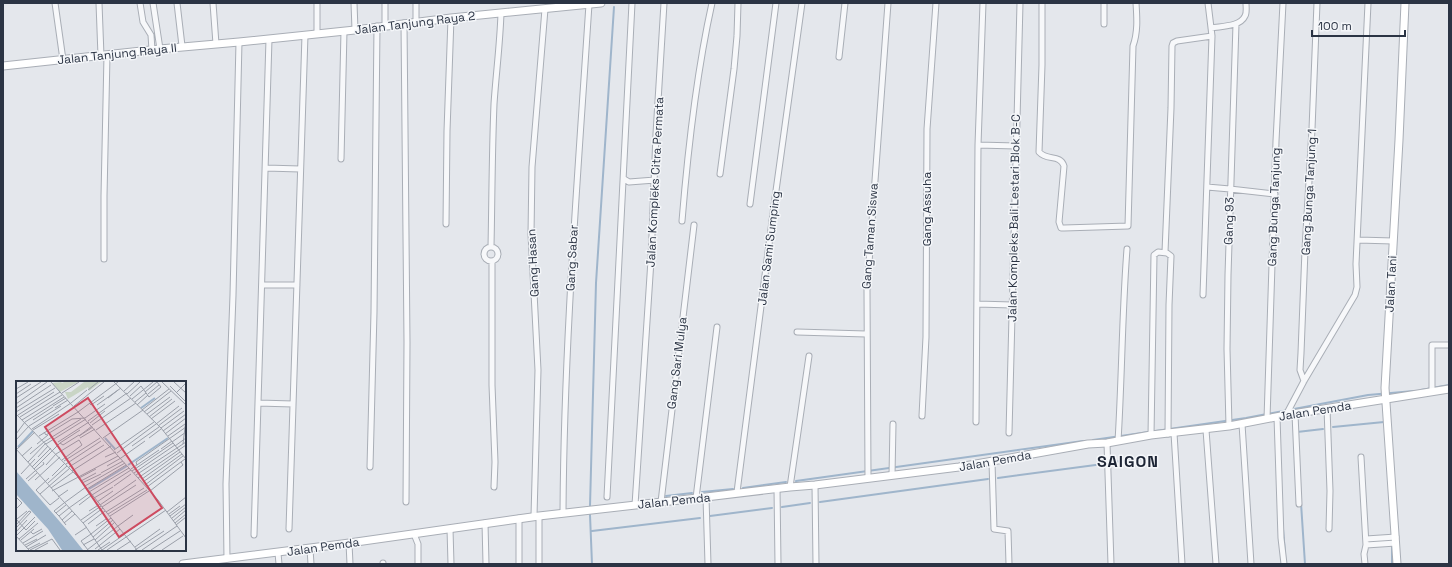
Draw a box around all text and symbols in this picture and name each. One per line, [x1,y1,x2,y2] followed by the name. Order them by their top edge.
[354,8,476,38] street label: Jalan Tanjung Raya 2
[1312,12,1405,38] scale bar
[1318,18,1352,34] text: 100 m
[57,40,177,68] street label: Jalan Tanjung Raya II
[643,96,667,268] street label: Jalan Kompleks Citra Permata
[1004,114,1024,322] street label: Jalan Kompleks Bali Lestari Blok B-C
[1298,128,1320,256] street label: Gang Bunga Tanjung 1
[1264,147,1284,267] street label: Gang Bunga Tanjung
[919,172,935,246] street label: Gang Assuha
[858,182,882,290] street label: Gang Taman Siswa
[754,190,784,306] street label: Jalan Sami Sumping
[1220,197,1238,245] street label: Gang 93
[562,224,582,292] street label: Gang Sabar
[523,229,543,297] street label: Gang Hasan
[1382,255,1400,313] street label: Jalan Tani
[663,316,691,410] street label: Gang Sari Mulya
[16,381,186,551] inset map
[1278,397,1352,425] street label: Jalan Pemda
[958,447,1032,475] street label: Jalan Pemda
[1097,451,1159,472] district label: SAIGON
[637,489,711,513] street label: Jalan Pemda
[286,534,360,560] street label: Jalan Pemda

